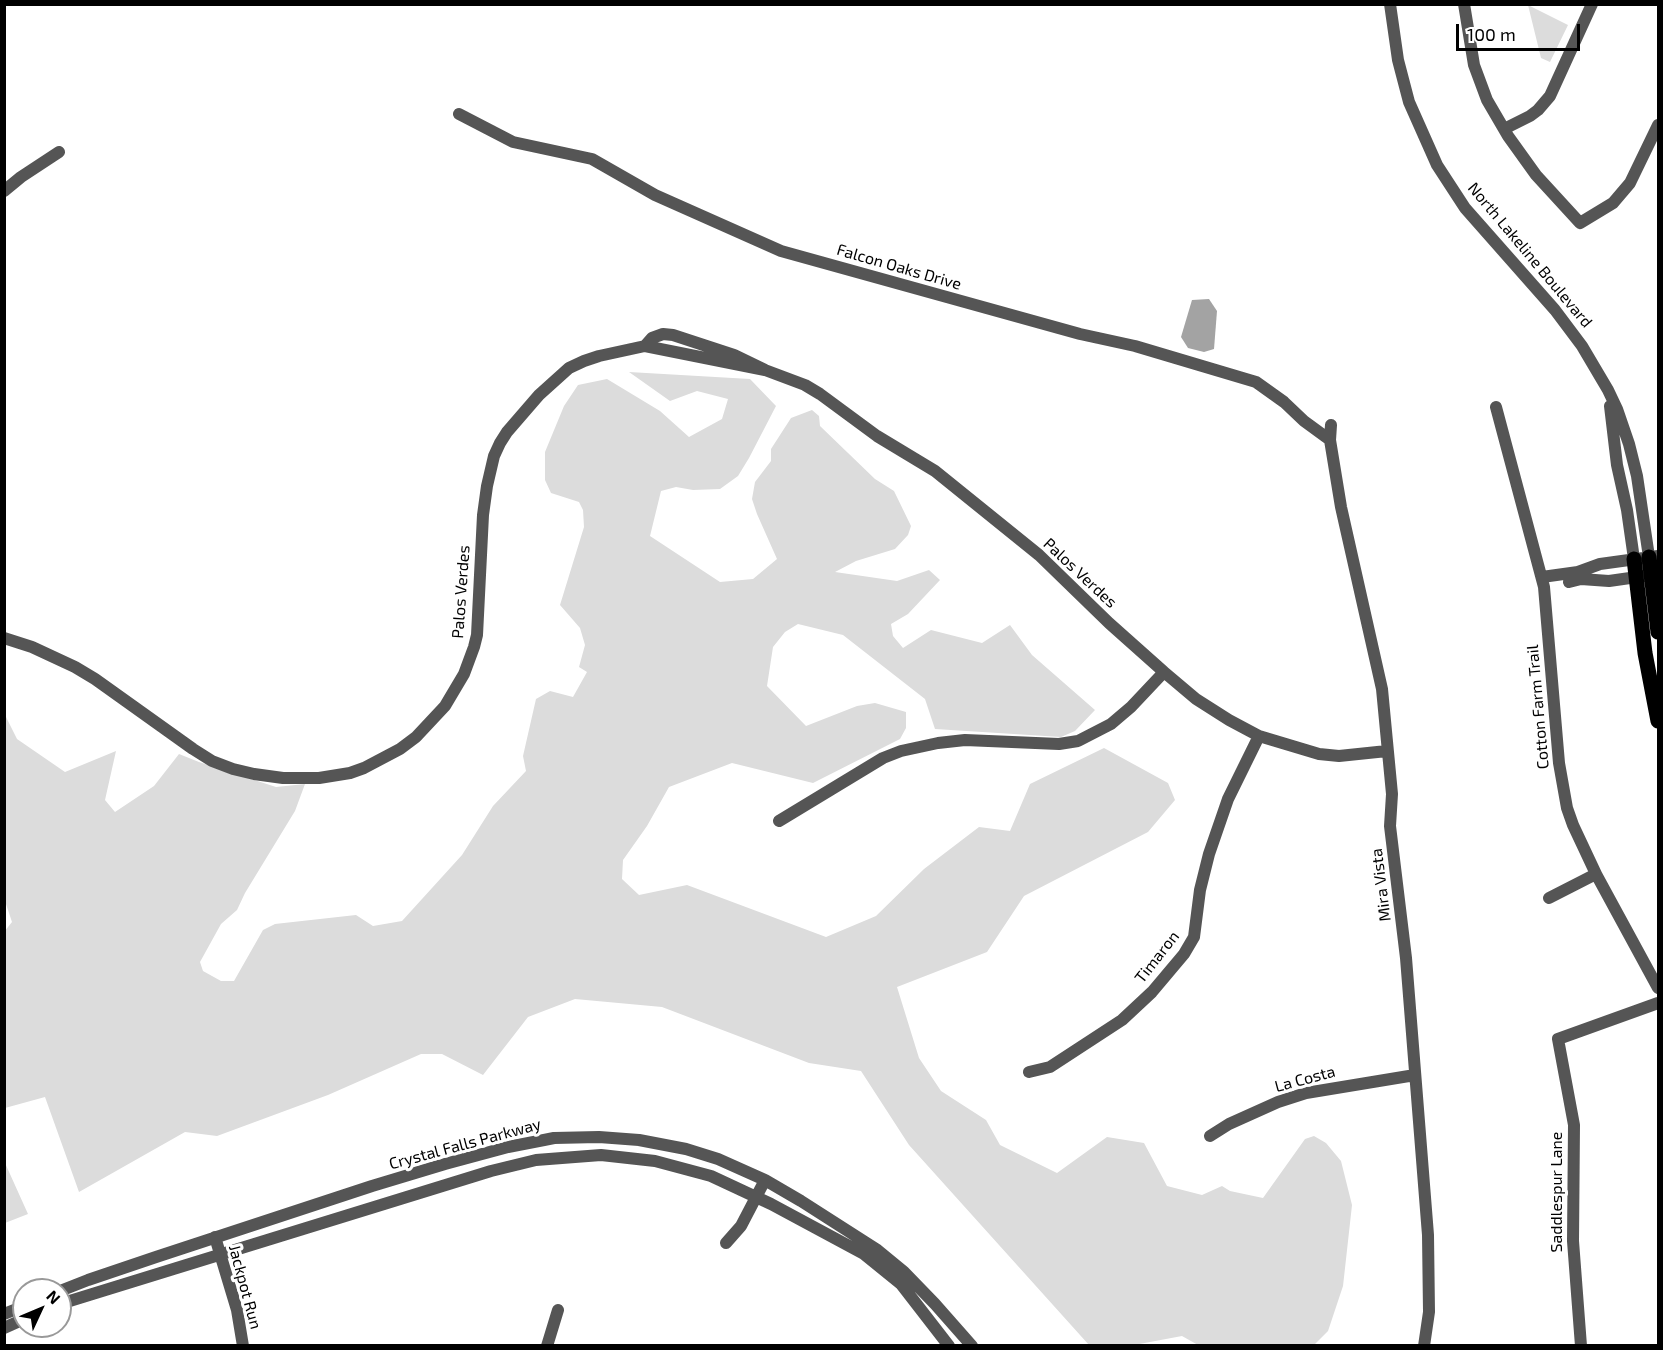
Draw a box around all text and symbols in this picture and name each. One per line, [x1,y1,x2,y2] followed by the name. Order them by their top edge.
[1459,12,1584,50] scale bar
[1467,23,1516,45] text: 100 m
[1464,179,1596,331] street label: North Lakeline Boulevard
[834,240,964,294] street label: Falcon Oaks Drive
[1039,534,1121,612] street label: Palos Verdes
[448,545,474,639] street label: Palos Verdes
[1523,644,1553,770] street label: Cotton Farm Trail
[1367,847,1395,923] street label: Mira Vista
[1131,927,1183,987] street label: Timaron
[1273,1062,1337,1096] street label: La Costa
[387,1114,543,1174] street label: Crystal Falls Parkway
[1547,1132,1567,1252] street label: Saddlespur Lane
[225,1243,265,1331] street label: Jackpot Run
[12,1278,72,1338] north arrow
[43,1286,65,1307] text: N

